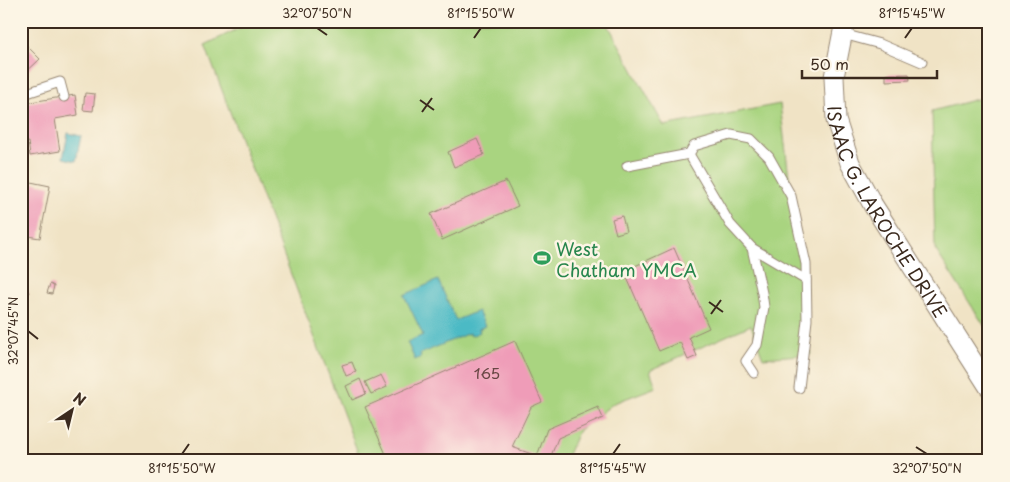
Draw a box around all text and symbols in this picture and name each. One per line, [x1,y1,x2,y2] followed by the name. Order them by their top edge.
[282,4,352,22] text: 32°07'50"N
[447,4,515,22] text: 81°15'50"W
[879,4,946,22] text: 81°15'45"W
[802,48,938,80] scale bar
[810,52,849,75] text: 50 m
[822,105,955,323] street label: ISAAC G. LAROCHE DRIVE
[556,235,697,283] place label: West Chatham YMCA
[532,248,552,268] sports icon: West Chatham YMCA
[4,297,22,365] text: 32°07'45"N
[474,361,500,384] house number: 165
[48,384,98,434] north arrow
[69,387,90,411] text: N
[148,459,216,477] text: 81°15'50"W
[580,459,647,477] text: 81°15'45"W
[892,459,962,477] text: 32°07'50"N

